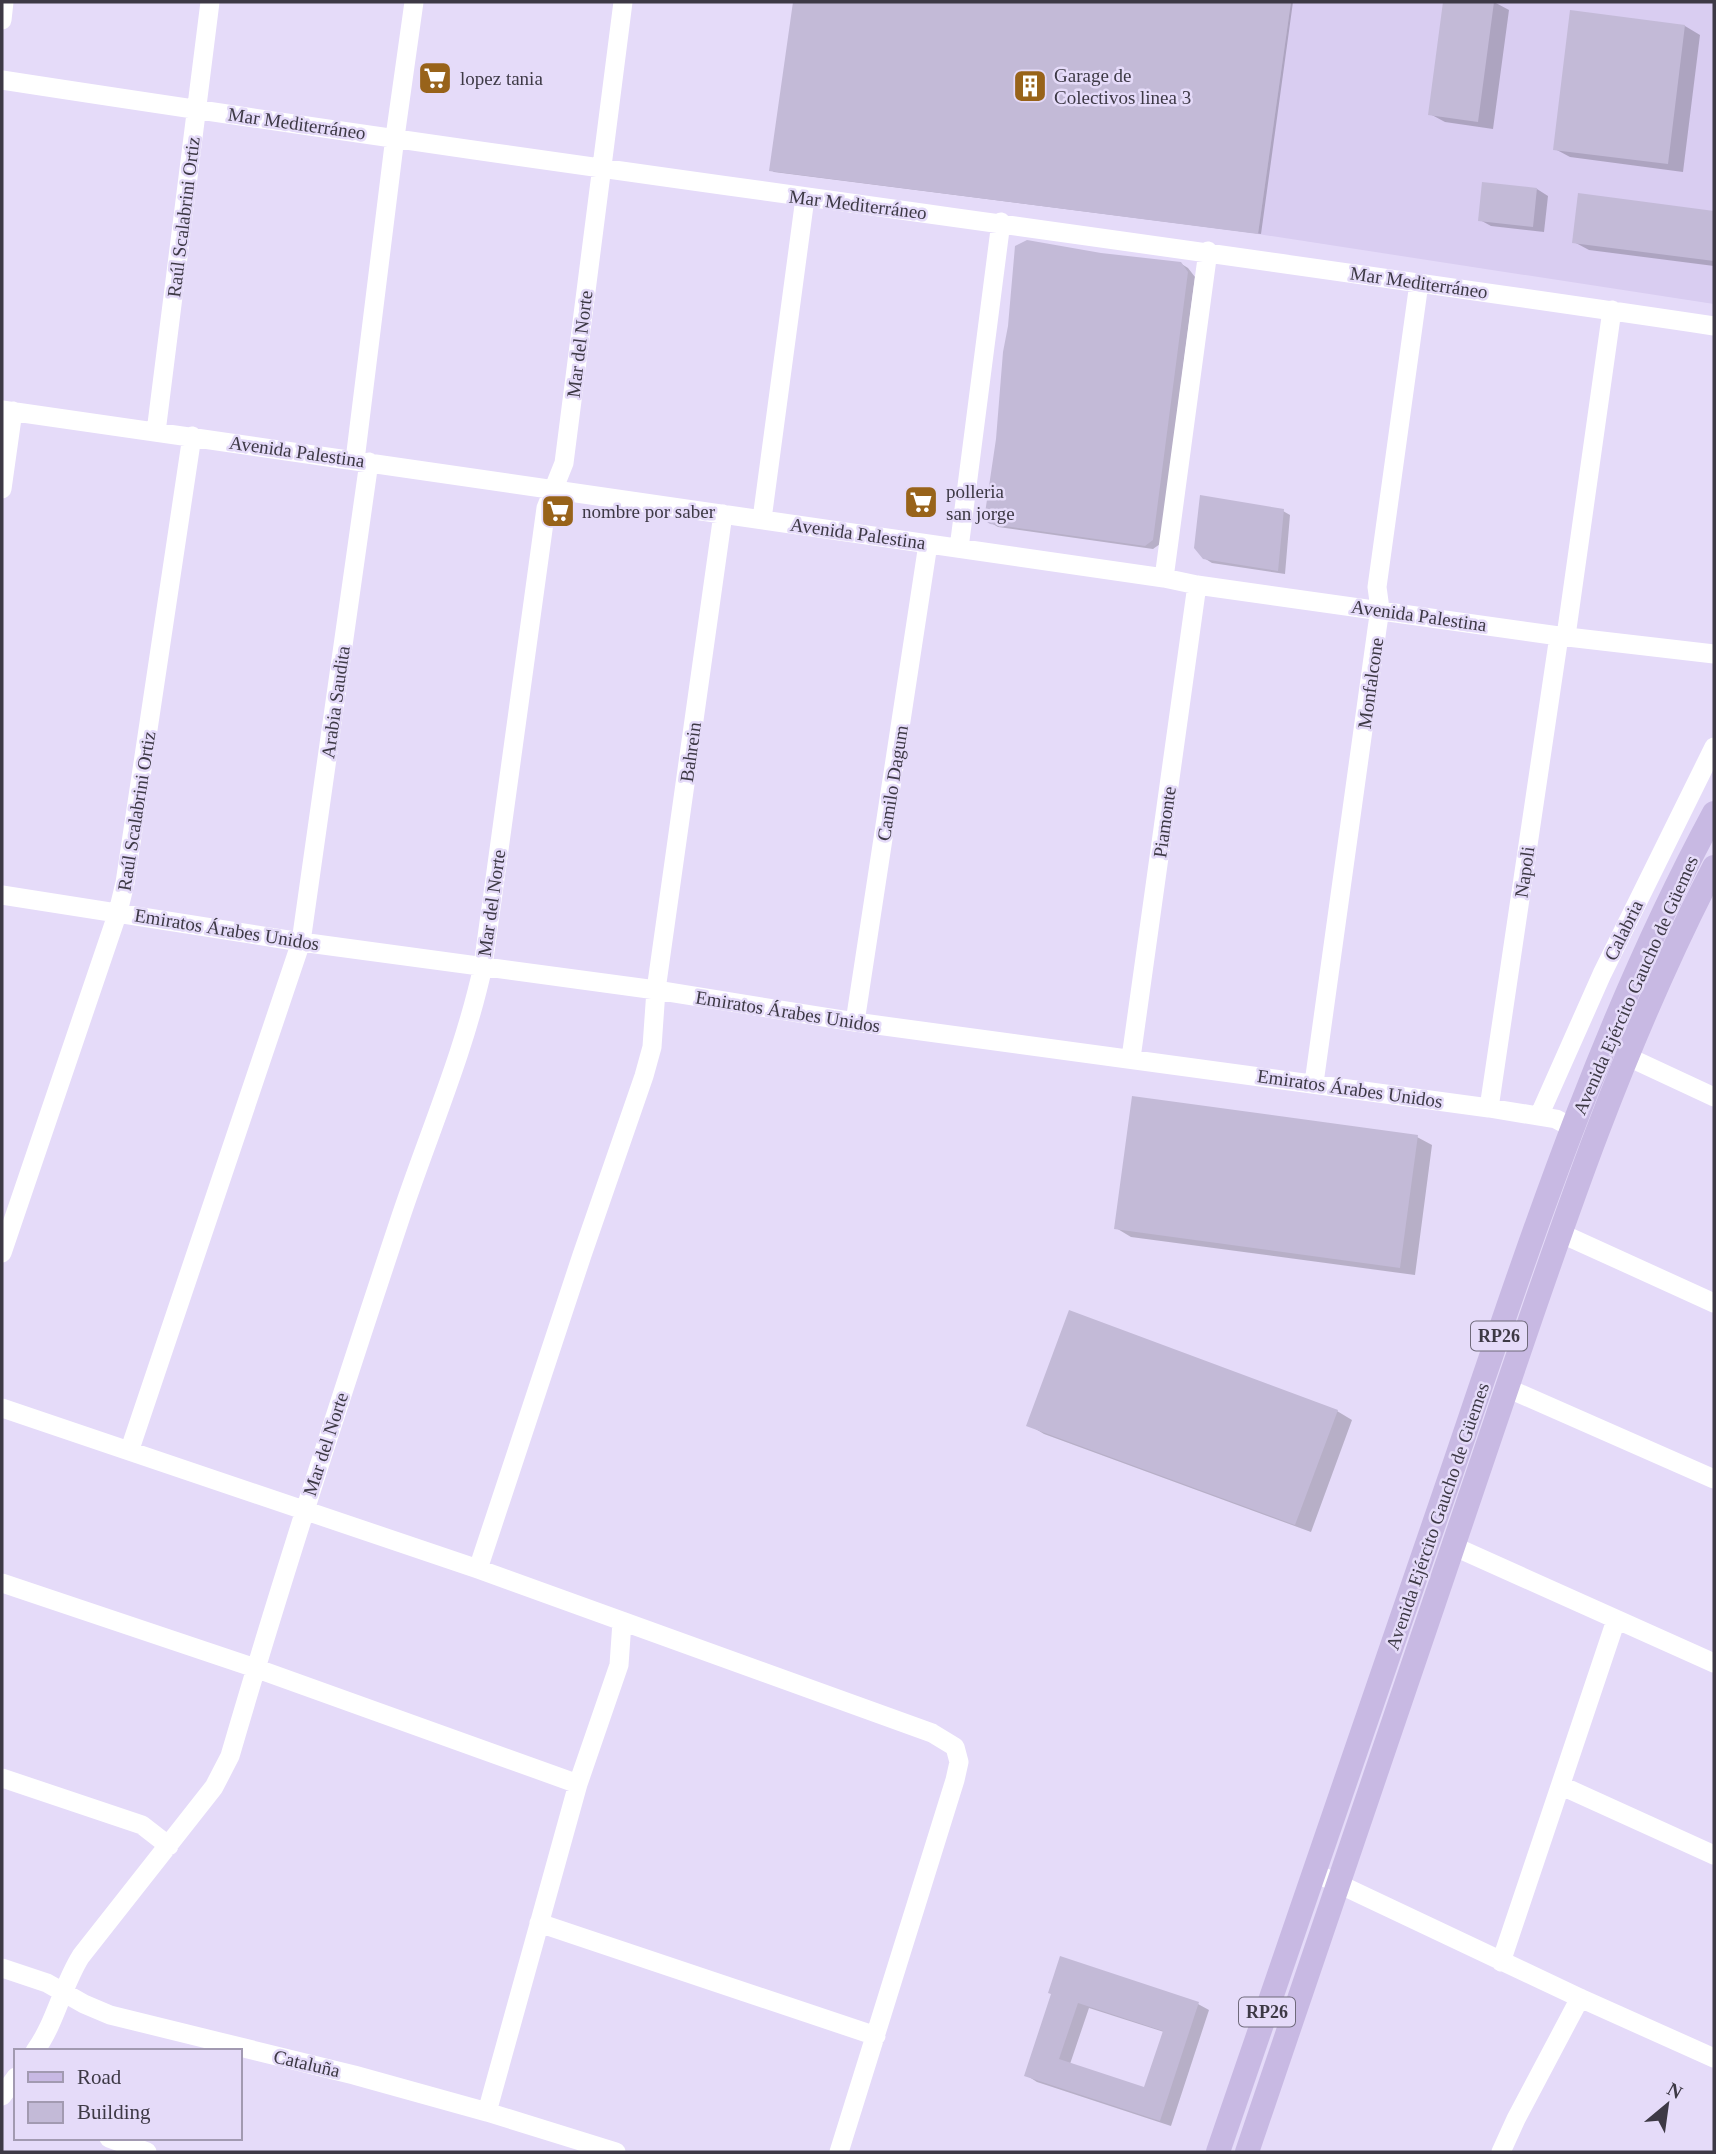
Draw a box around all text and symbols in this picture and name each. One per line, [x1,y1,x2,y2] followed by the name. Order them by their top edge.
[416,59,454,97] supermarket icon: lopez tania
[1054,65,1191,108] place label: Garage de Colectivos linea 3
[1011,67,1049,105] building icon: Garage de Colectivos linea 3
[460,68,543,89] place label: lopez tania
[227,103,367,144] street label: Mar Mediterráneo
[163,136,204,298] street label: Raúl Scalabrini Ortiz
[788,186,928,223] street label: Mar Mediterráneo
[1349,262,1489,303] street label: Mar Mediterráneo
[563,289,596,399] street label: Mar del Norte
[228,432,366,471] street label: Avenida Palestina
[946,481,1015,524] place label: polleria san jorge
[902,483,940,521] supermarket icon: polleria san jorge
[539,492,577,530] supermarket icon: nombre por saber
[582,501,716,522] place label: nombre por saber
[789,514,927,553] street label: Avenida Palestina
[1350,596,1488,635] street label: Avenida Palestina
[1354,636,1387,730] street label: Monfalcone
[317,644,354,760] street label: Arabia Saudita
[676,720,705,783] street label: Bahrein
[873,724,912,842] street label: Camilo Dagum
[113,730,159,892] street label: Raúl Scalabrini Ortiz
[1149,785,1180,859] street label: Piamonte
[1510,845,1538,899] street label: Napoli
[474,848,509,958] street label: Mar del Norte
[1569,852,1702,1118] street label: Avenida Ejército Gaucho de Güemes
[1600,896,1647,964] street label: Calabria
[133,905,321,954] street label: Emiratos Árabes Unidos
[694,987,882,1036] street label: Emiratos Árabes Unidos
[1256,1065,1444,1112] street label: Emiratos Árabes Unidos
[1471,1322,1527,1350] road number: RP26
[1382,1380,1493,1653] street label: Avenida Ejército Gaucho de Güemes
[299,1390,352,1499] street label: Mar del Norte
[1239,1998,1295,2026] road number: RP26
[272,2046,343,2081] street label: Cataluña
[14,2049,242,2140] legend
[77,2065,122,2089] text: Road
[1632,2070,1702,2140] north arrow
[1664,2078,1686,2103] text: N
[77,2100,151,2124] text: Building

